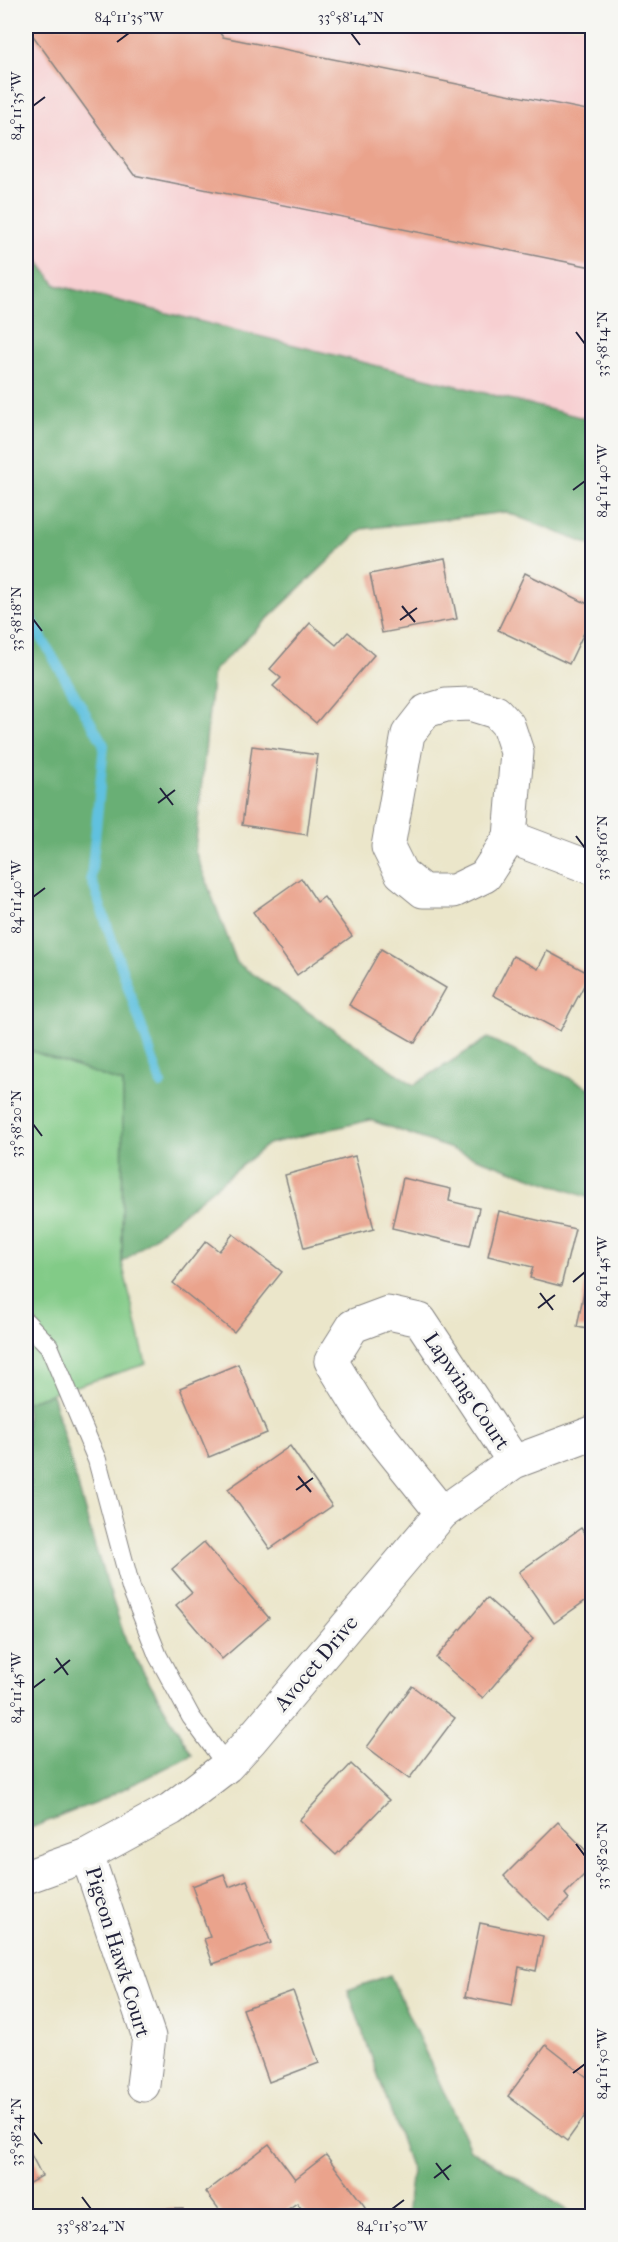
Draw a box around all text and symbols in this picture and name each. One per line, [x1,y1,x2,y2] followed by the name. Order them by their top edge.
[95,8,165,26] text: 84°11'35"W
[318,8,385,26] text: 33°58'14"N
[7,70,25,140] text: 84°11'35"W
[593,310,611,377] text: 33°58'14"N
[593,443,611,518] text: 84°11'40"W
[7,586,25,652] text: 33°58'18"N
[593,815,611,881] text: 33°58'16"N
[7,859,25,934] text: 84°11'40"W
[7,1089,25,1158] text: 33°58'20"N
[593,1235,611,1308] text: 84°11'45"W
[419,1328,515,1455] street label: Lapwing Court
[269,1611,363,1716] street label: Avocet Drive
[7,1651,25,1724] text: 84°11'45"W
[593,1821,611,1890] text: 33°58'20"N
[81,1864,156,2041] street label: Pigeon Hawk Court
[593,2027,611,2099] text: 84°11'50"W
[7,2097,25,2166] text: 33°58'24"N
[57,2217,126,2235] text: 33°58'24"N
[357,2217,429,2235] text: 84°11'50"W

